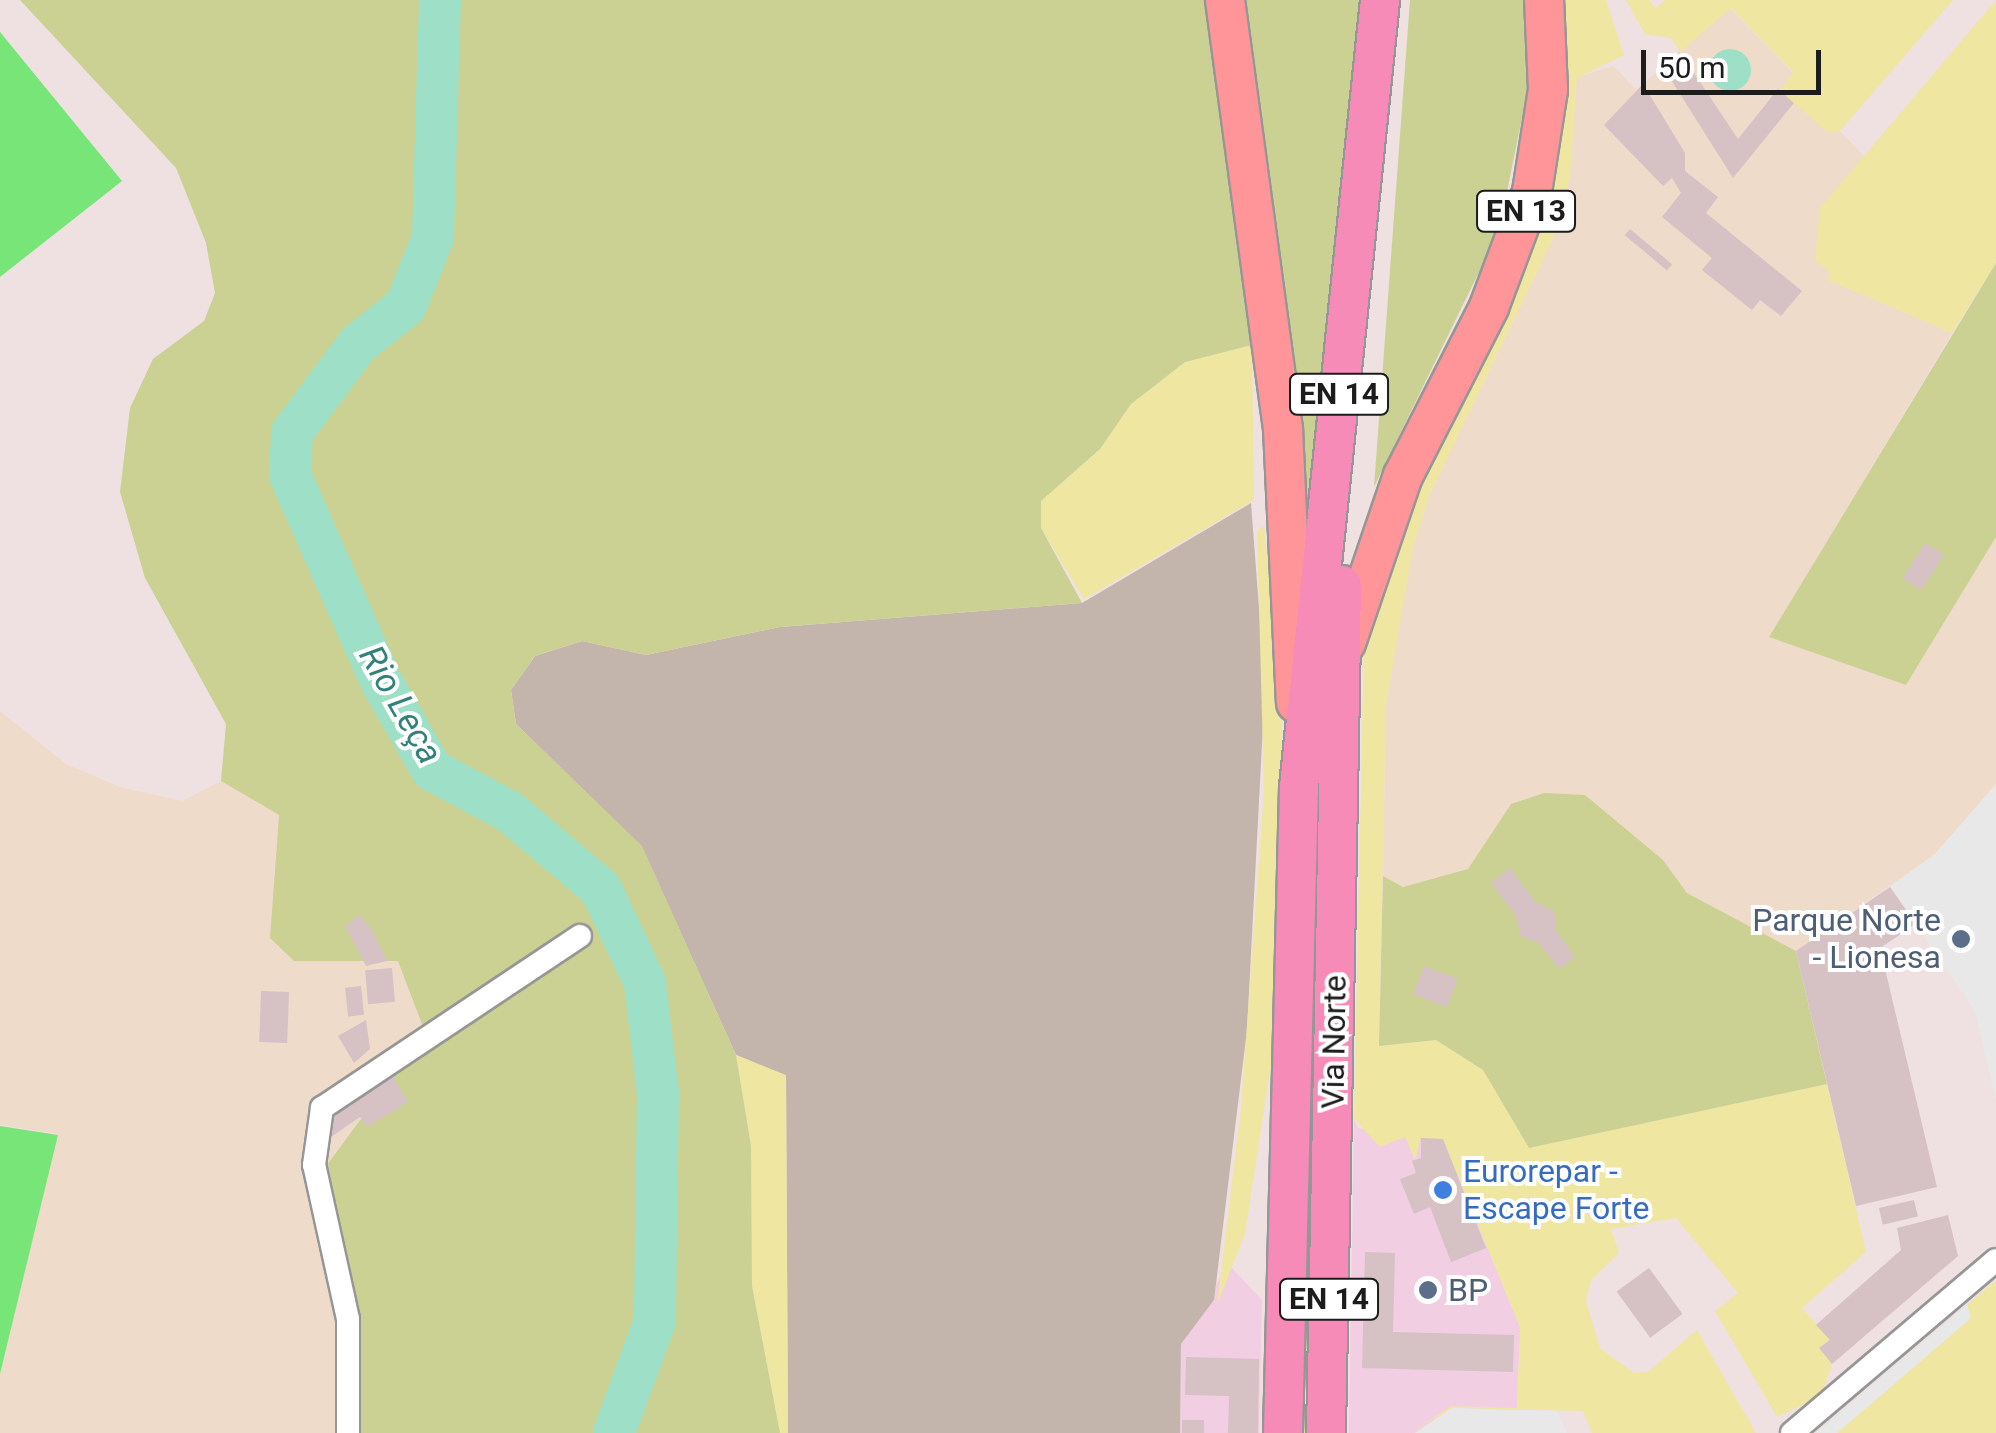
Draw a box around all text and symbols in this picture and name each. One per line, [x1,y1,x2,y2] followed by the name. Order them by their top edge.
[1646,30,1826,92] scale bar
[1658,50,1725,85] text: 50 m
[1476,186,1576,236] road number: EN 13
[1289,369,1389,419] road number: EN 14
[349,638,451,772] water label: Rio Leça
[1752,902,1941,977] place label: Parque Norte - Lionesa
[1950,928,1972,950] marker: Parque Norte - Lionesa
[1314,975,1354,1109] street label: Via Norte
[1463,1153,1649,1228] place label: Eurorepar - Escape Forte
[1432,1179,1454,1201] marker: Eurorepar - Escape Forte
[1448,1271,1488,1309] place label: BP
[1279,1274,1379,1324] road number: EN 14
[1417,1279,1439,1301] marker: BP

